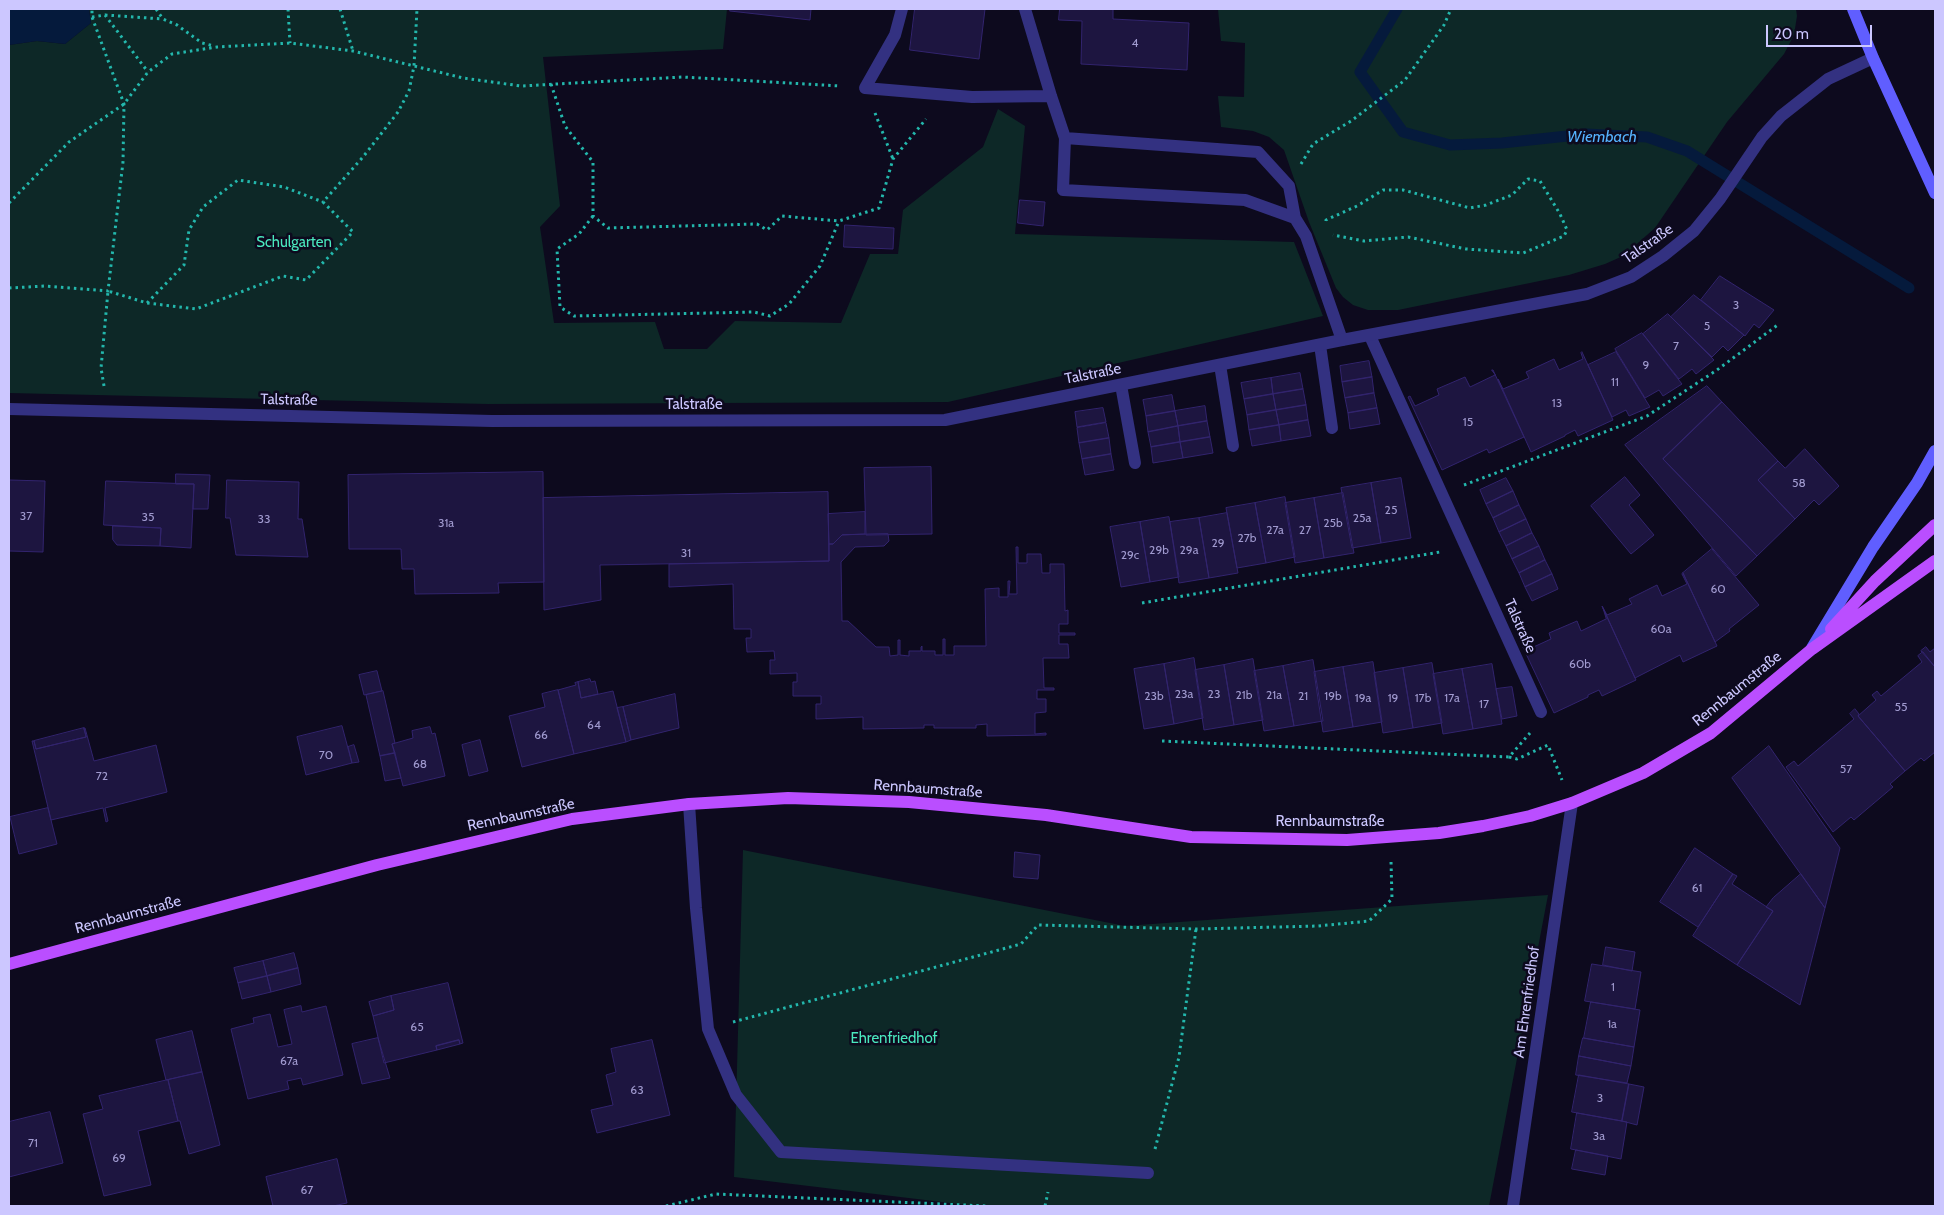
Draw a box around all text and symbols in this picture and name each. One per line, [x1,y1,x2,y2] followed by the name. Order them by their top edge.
[1769,15,1875,47] scale bar
[1774,25,1809,43] text: 20 m
[1132,36,1138,50] house number: 4
[1567,127,1637,147] water label: Wiembach
[1619,220,1677,268] street label: Talstraße
[256,234,332,252] park label: Schulgarten
[1733,298,1739,312] house number: 3
[1704,319,1710,333] house number: 5
[1673,339,1679,353] house number: 7
[1643,358,1649,372] house number: 9
[1063,360,1123,388] street label: Talstraße
[1611,375,1619,389] house number: 11
[260,391,318,409] street label: Talstraße
[665,396,723,414] street label: Talstraße
[1552,396,1562,410] house number: 13
[1463,415,1473,429] house number: 15
[1792,476,1806,490] house number: 58
[1385,503,1397,517] house number: 25
[20,509,32,523] house number: 37
[142,510,154,524] house number: 35
[1353,511,1371,525] house number: 25a
[258,512,270,526] house number: 33
[438,516,454,530] house number: 31a
[1323,516,1343,530] house number: 25b
[1266,523,1284,537] house number: 27a
[1299,523,1311,537] house number: 27
[1238,531,1256,545] house number: 27b
[1211,536,1225,550] house number: 29
[1149,543,1169,557] house number: 29b
[1180,543,1198,557] house number: 29a
[681,546,691,560] house number: 31
[1121,548,1139,562] house number: 29c
[1710,582,1726,596] house number: 60
[1500,596,1540,656] street label: Talstraße
[1651,622,1671,636] house number: 60a
[1689,648,1785,730] street label: Rennbaumstraße
[1569,657,1591,671] house number: 60b
[1175,687,1193,701] house number: 23a
[1208,687,1220,701] house number: 23
[1236,688,1252,702] house number: 21b
[1266,688,1282,702] house number: 21a
[1144,689,1164,703] house number: 23b
[1298,689,1308,703] house number: 21
[1324,689,1342,703] house number: 19b
[1355,691,1371,705] house number: 19a
[1388,691,1398,705] house number: 19
[1415,691,1431,705] house number: 17b
[1444,691,1460,705] house number: 17a
[1479,697,1489,711] house number: 17
[1895,700,1907,714] house number: 55
[587,718,601,732] house number: 64
[534,728,548,742] house number: 66
[319,748,333,762] house number: 70
[413,757,427,771] house number: 68
[1840,762,1852,776] house number: 57
[96,769,108,783] house number: 72
[873,776,983,802] street label: Rennbaumstraße
[466,795,576,835] street label: Rennbaumstraße
[1275,813,1385,831] street label: Rennbaumstraße
[1692,881,1702,895] house number: 61
[73,892,183,938] street label: Rennbaumstraße
[1510,945,1544,1059] street label: Am Ehrenfriedhof
[1611,980,1615,994] house number: 1
[1607,1017,1617,1031] house number: 1a
[410,1020,424,1034] house number: 65
[850,1030,938,1048] park label: Ehrenfriedhof
[280,1054,298,1068] house number: 67a
[630,1083,644,1097] house number: 63
[1597,1091,1603,1105] house number: 3
[1593,1129,1605,1143] house number: 3a
[28,1136,38,1150] house number: 71
[112,1151,126,1165] house number: 69
[301,1183,313,1197] house number: 67

